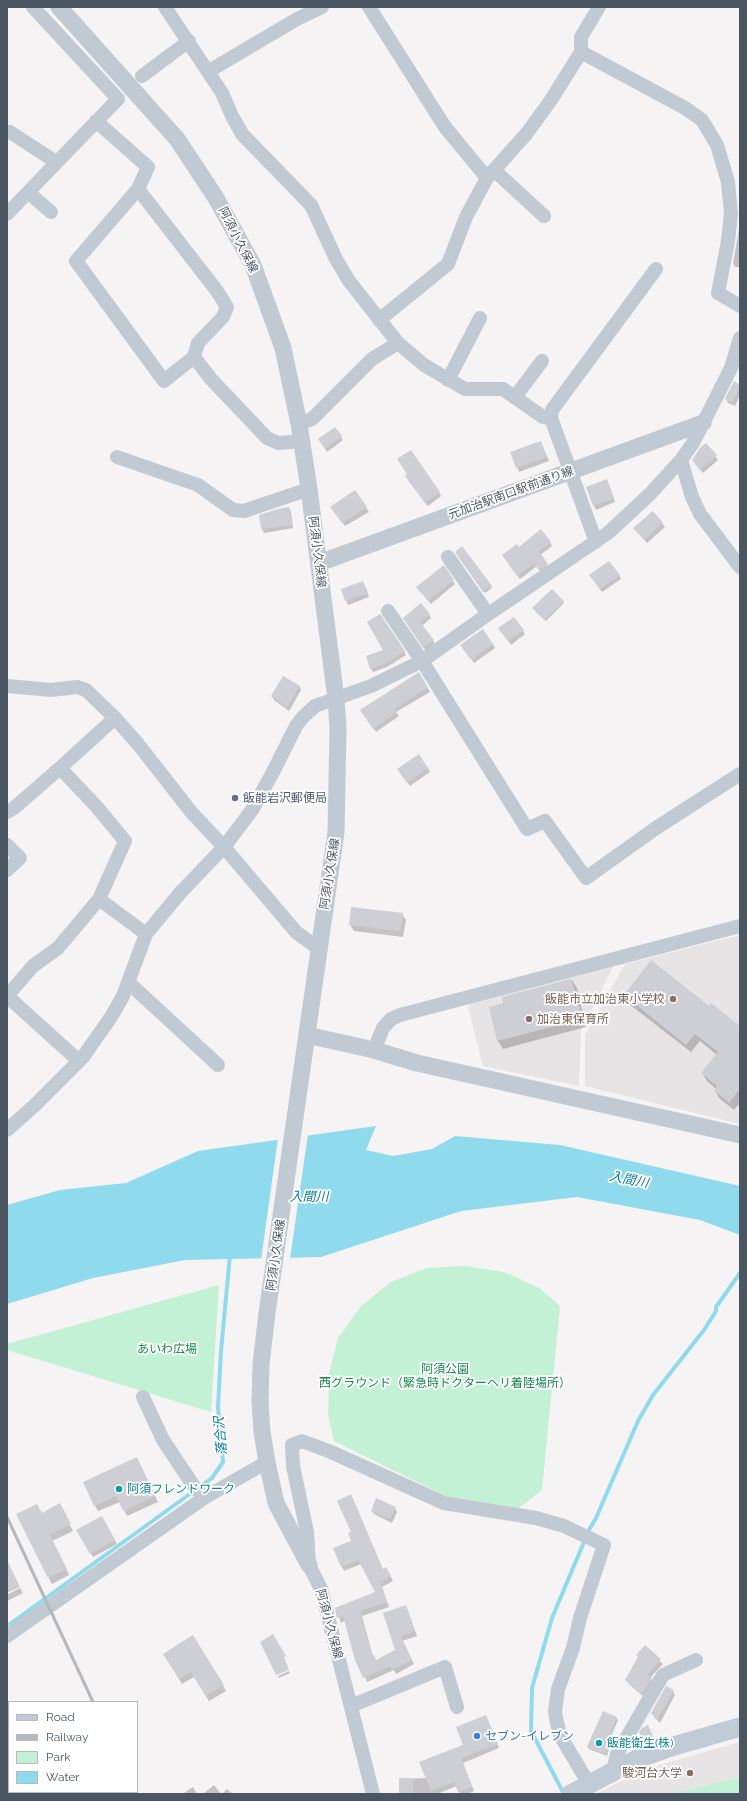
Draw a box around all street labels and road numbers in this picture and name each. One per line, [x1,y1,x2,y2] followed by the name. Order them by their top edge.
[215,205,261,275] street label: 阿須小久保線
[447,464,575,522] street label: 元加治駅南口駅前通り線
[305,515,329,589] street label: 阿須小久保線
[317,837,343,911] street label: 阿須小久保線
[264,1218,288,1292] street label: 阿須小久保線
[313,1587,345,1661] street label: 阿須小久保線

